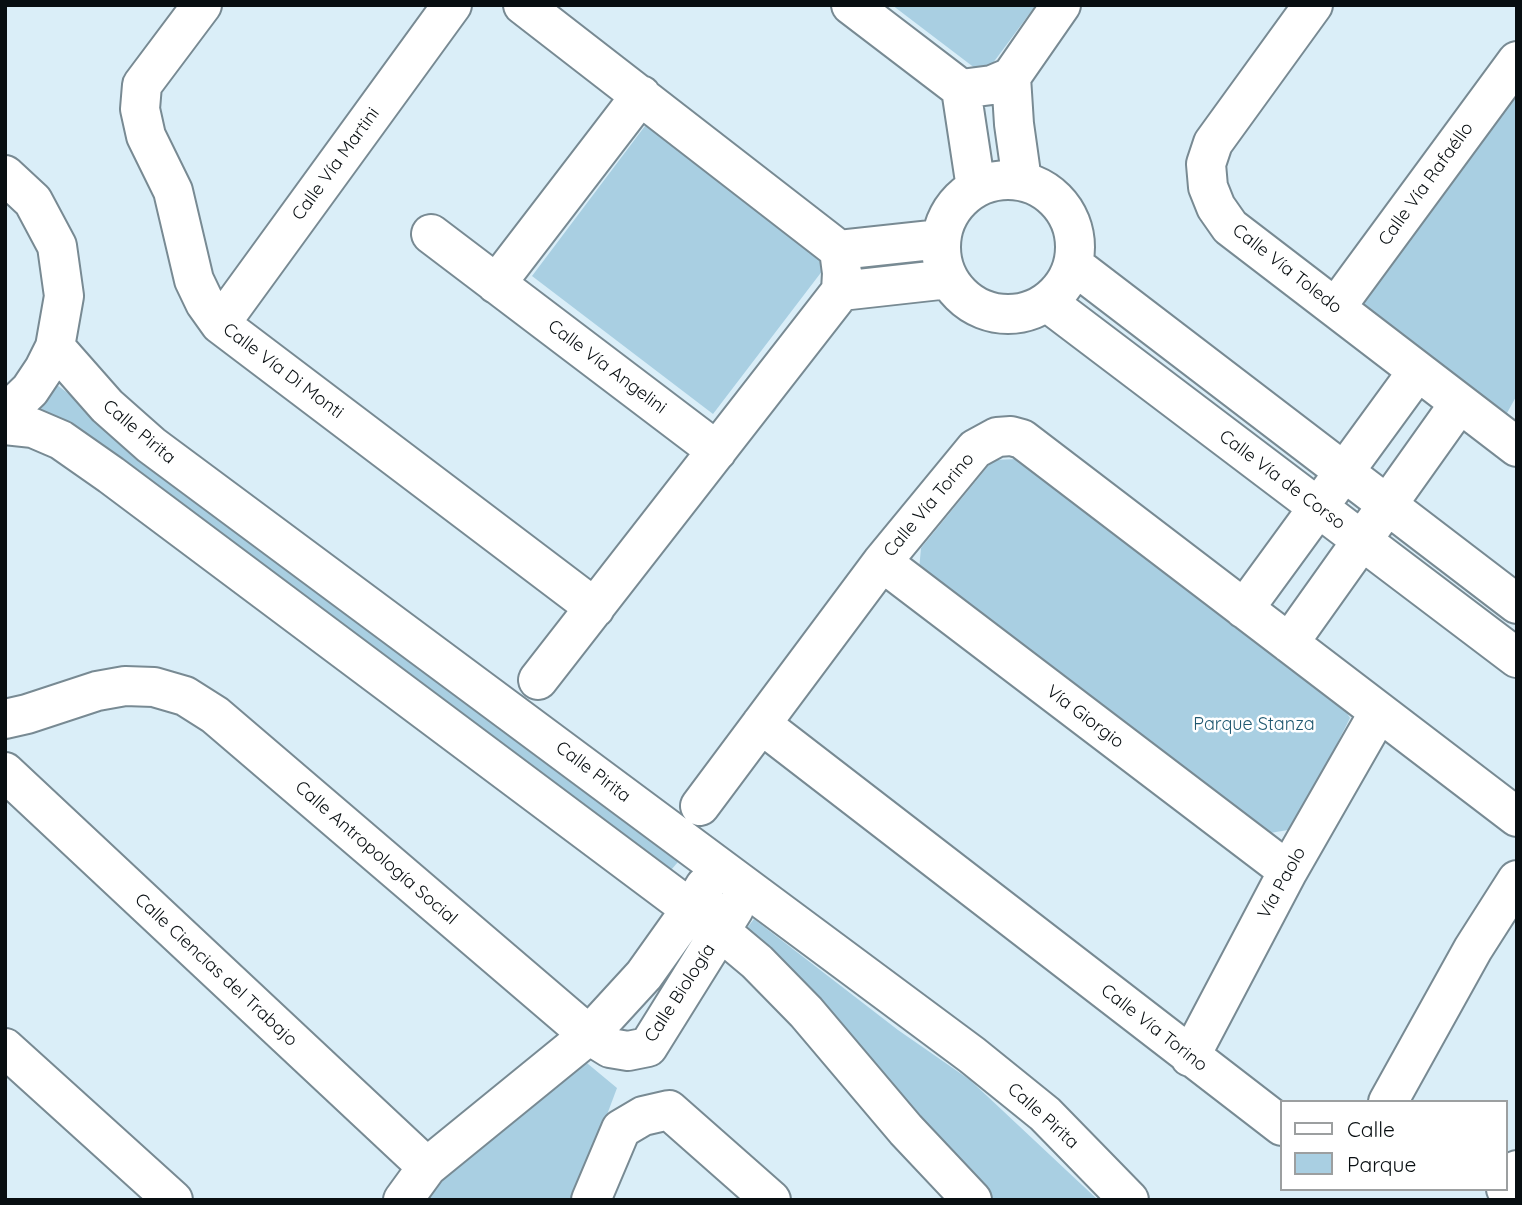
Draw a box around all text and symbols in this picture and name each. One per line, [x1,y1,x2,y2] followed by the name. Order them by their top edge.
[288,103,384,225] street label: Calle Vía Martini
[1374,118,1478,250] street label: Calle Vía Rafaéllo
[1228,220,1346,318] street label: Calle Vía Toledo
[543,315,671,419] street label: Calle Vía Angelini
[218,319,348,423] street label: Calle Vía Di Monti
[98,395,180,469] street label: Calle Pirita
[1215,426,1349,534] street label: Calle Vía de Corso
[879,449,979,561] street label: Calle Vía Torino
[1042,681,1128,753] street label: Vía Giorgio
[1193,714,1315,736] park label: Parque Stanza
[551,737,635,807] street label: Calle Pirita
[290,777,462,929] street label: Calle Antropología Social
[1253,843,1311,923] street label: Vía Paolo
[130,889,302,1051] street label: Calle Ciencias del Trabajo
[640,940,720,1046] street label: Calle Biología
[1096,980,1212,1076] street label: Calle Vía Torino
[1003,1078,1083,1154] street label: Calle Pirita
[1280,1100,1508,1191] legend
[1347,1116,1395,1142] text: Calle
[1347,1151,1416,1177] text: Parque

